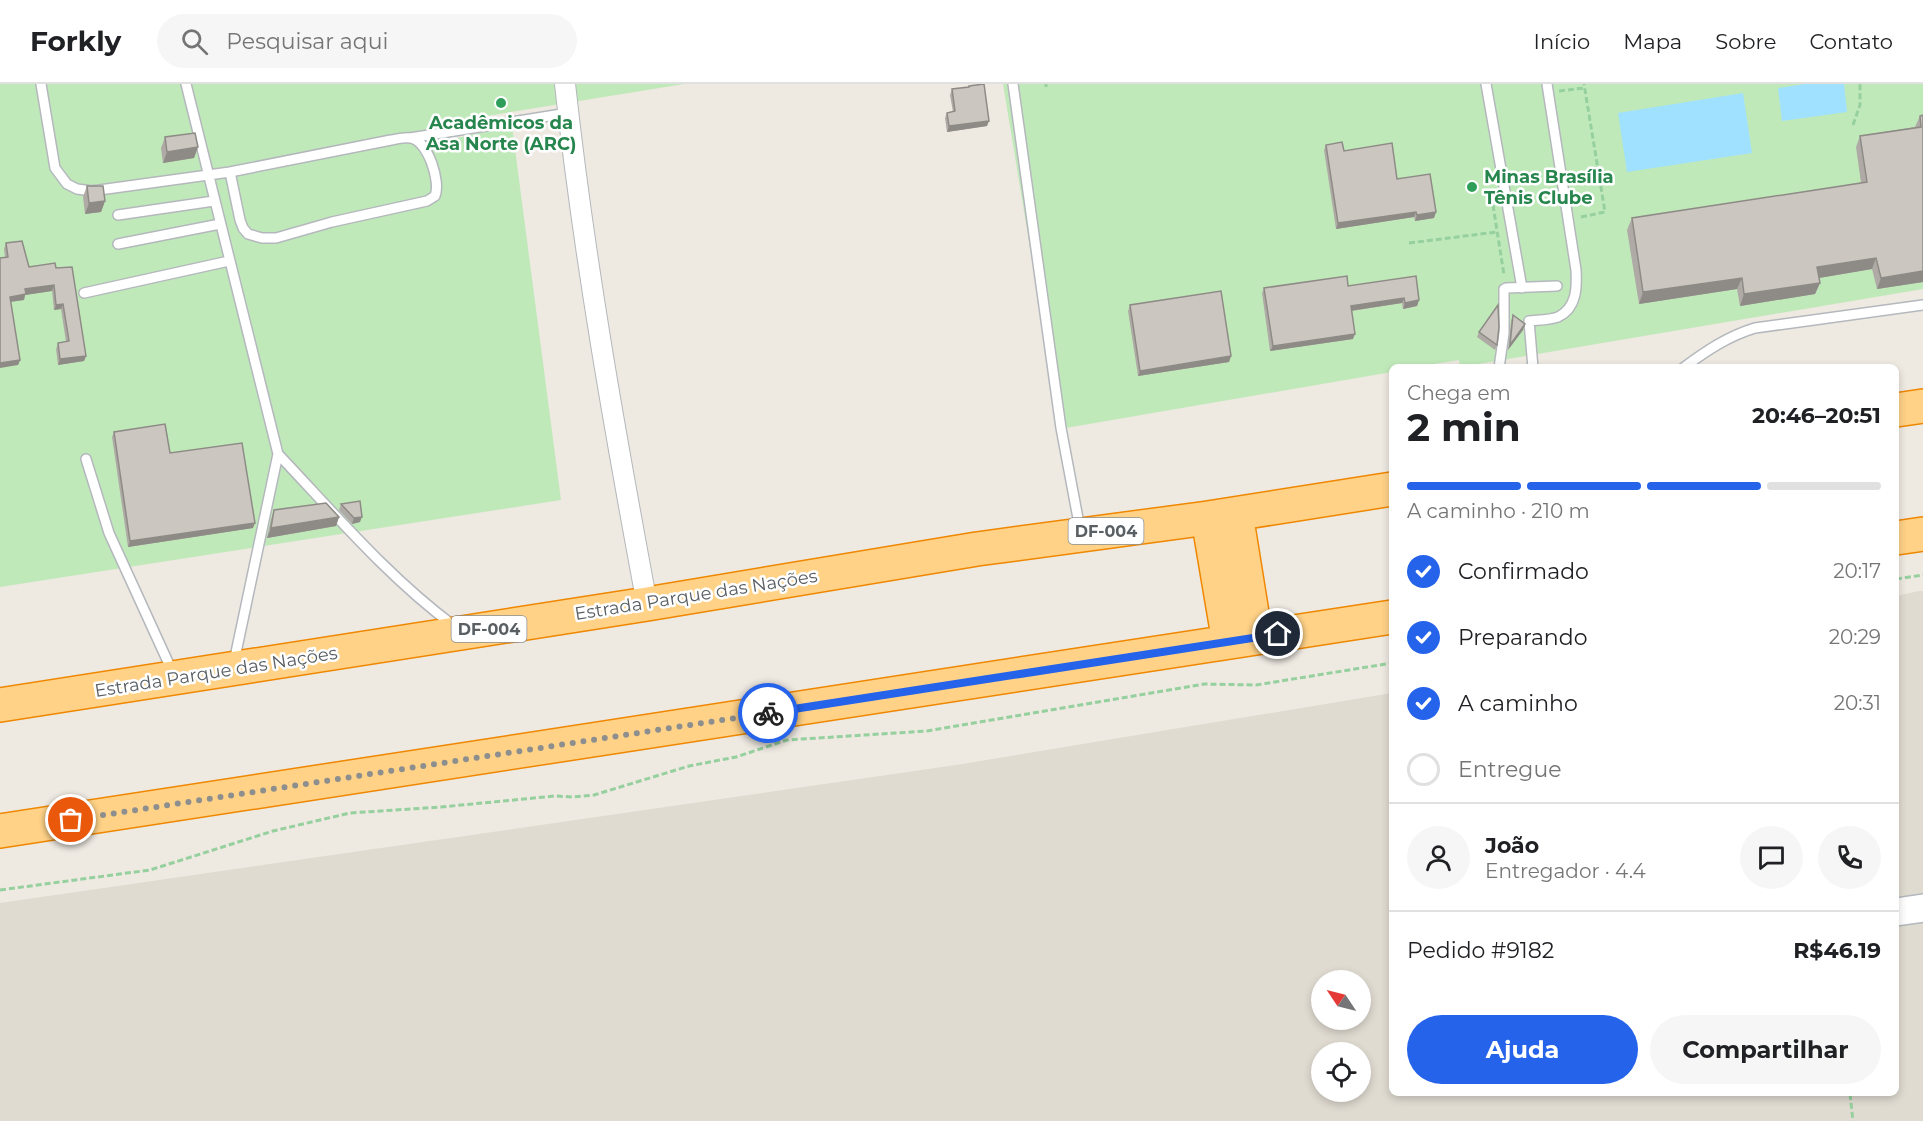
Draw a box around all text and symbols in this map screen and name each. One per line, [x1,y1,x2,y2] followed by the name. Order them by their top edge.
[157,14,577,68] search box
[30,24,121,58] text: Forkly
[178,25,211,58] icon: search
[226,28,388,55] text: Pesquisar aqui
[1534,29,1590,54] text: Início
[1623,29,1682,54] text: Mapa
[1715,29,1776,54] text: Sobre
[1809,29,1893,54] text: Contato
[494,96,508,110] marker: Acadêmicos da Asa Norte (ARC)
[425,112,576,155] place label: Acadêmicos da Asa Norte (ARC)
[1484,166,1614,209] place label: Minas Brasília Tênis Clube
[1465,180,1479,194] marker: Minas Brasília Tênis Clube
[1407,381,1511,405] text: Chega em
[1752,402,1881,429] text: 20:46–20:51
[1407,403,1521,451] text: 2 min
[1407,499,1590,523] text: A caminho · 210 m
[1068,518,1144,544] road number: DF-004
[1407,555,1440,588] icon: check
[1458,558,1589,585] text: Confirmado
[1833,559,1881,583] text: 20:17
[573,565,819,625] street label: Estrada Parque das Nações
[1252,608,1303,659] pin
[452,616,526,642] road number: DF-004
[1261,617,1294,650] icon: home
[1407,621,1440,654] icon: check
[1458,624,1587,651] text: Preparando
[1829,625,1881,649] text: 20:29
[93,642,339,702] street label: Estrada Parque das Nações
[738,683,798,743] courier
[1407,687,1440,720] icon: check
[1458,690,1578,717] text: A caminho
[1834,691,1881,715] text: 20:31
[752,697,785,730] icon: bike
[1458,756,1562,783] text: Entregue
[45,794,96,845] pin
[54,803,87,836] icon: bag
[1407,826,1470,889] button: person
[1740,826,1803,889] button: chat
[1818,826,1881,889] button: phone
[1485,832,1539,859] text: João
[1485,859,1646,883] text: Entregador · 4.4
[1407,937,1554,964] text: Pedido #9182
[1793,937,1881,964] text: R$46.19
[1311,970,1371,1030] north arrow
[1311,970,1371,1102] map controls
[1407,1015,1638,1084] button: Ajuda
[1650,1015,1881,1084] button: Compartilhar
[1311,1042,1371,1102] button: locate

